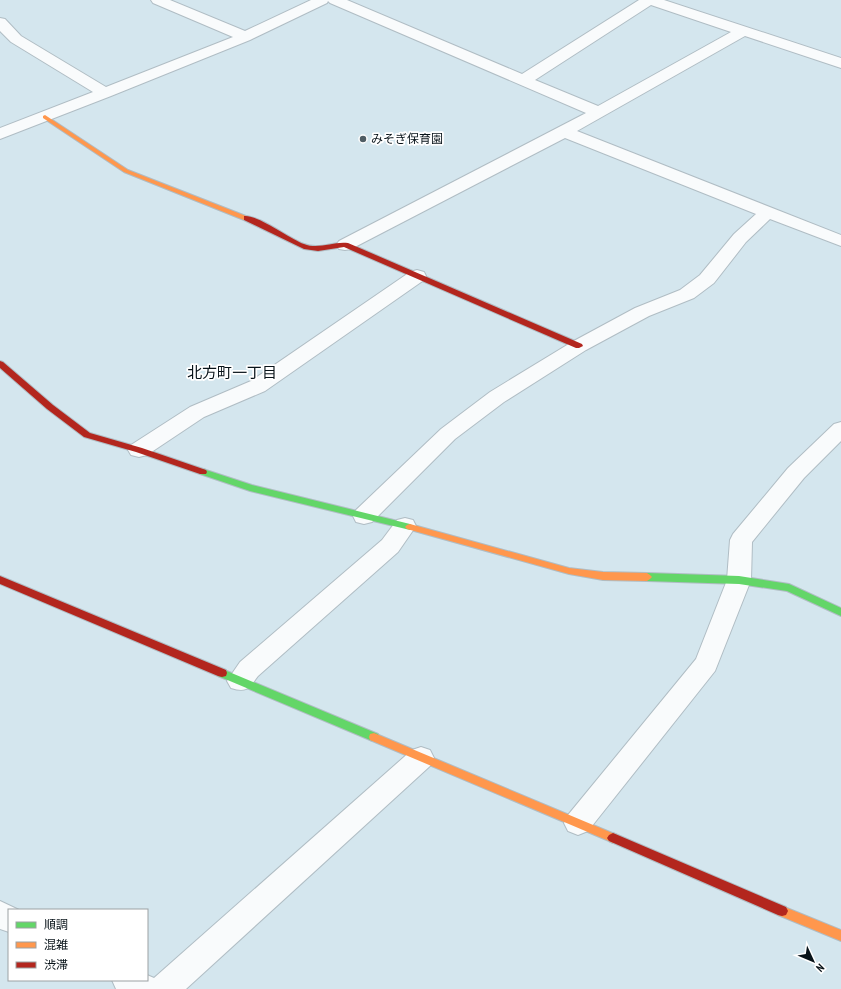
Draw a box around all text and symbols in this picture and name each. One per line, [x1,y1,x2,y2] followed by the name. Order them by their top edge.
[371,131,443,146] place label: みそぎ保育園
[358,134,368,144] marker: みそぎ保育園
[187,363,277,382] district label: 北方町一丁目
[8,909,148,981] legend
[44,917,68,932] text: 順調
[44,937,68,952] text: 混雑
[793,941,833,981] north arrow
[44,957,68,972] text: 渋滞
[813,961,827,975] text: N

